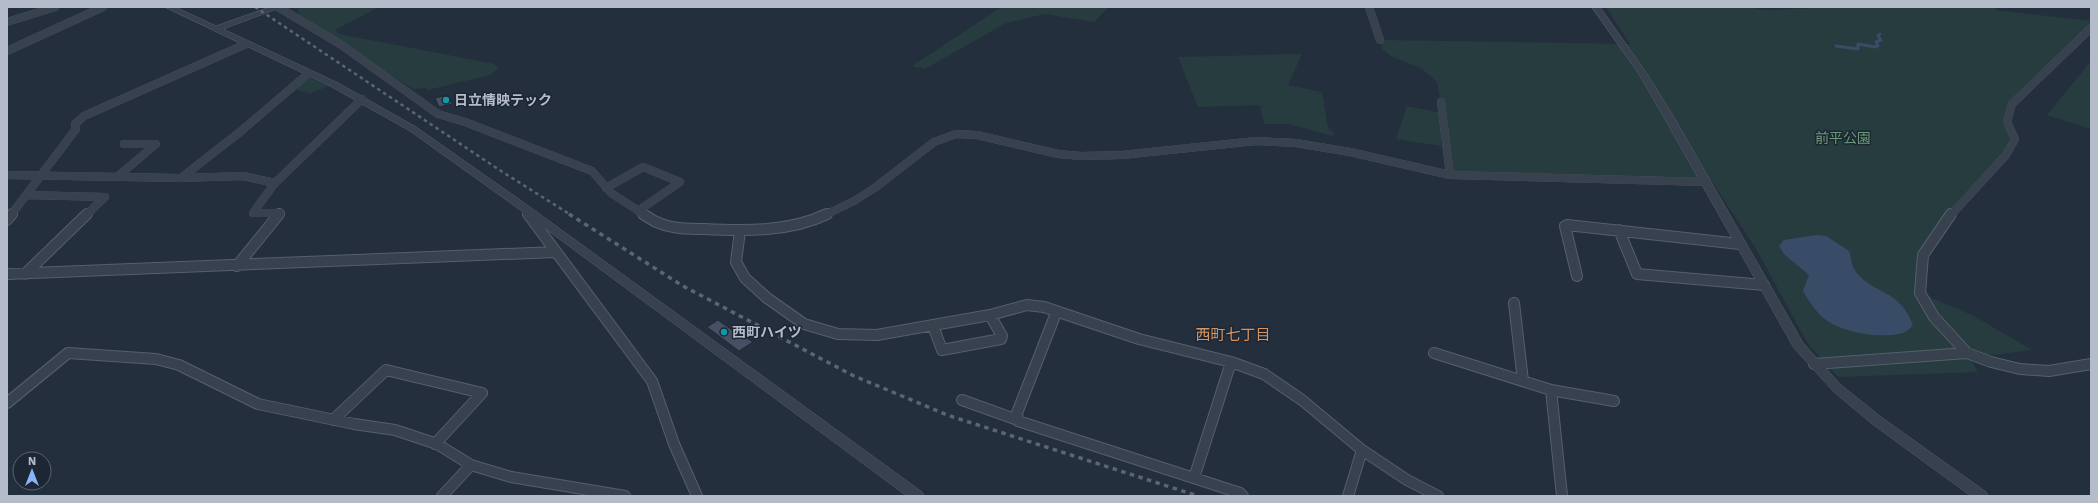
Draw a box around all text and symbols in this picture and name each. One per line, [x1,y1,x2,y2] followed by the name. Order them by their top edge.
[454,92,552,108] place label: 日立情映テック
[441,95,451,105] marker: 日立情映テック
[1815,130,1871,146] park label: 前平公園
[732,324,802,340] place label: 西町ハイツ
[1195,326,1271,344] district label: 西町七丁目
[719,327,729,337] marker: 西町ハイツ
[12,451,52,491] north arrow
[28,455,36,468] text: N

